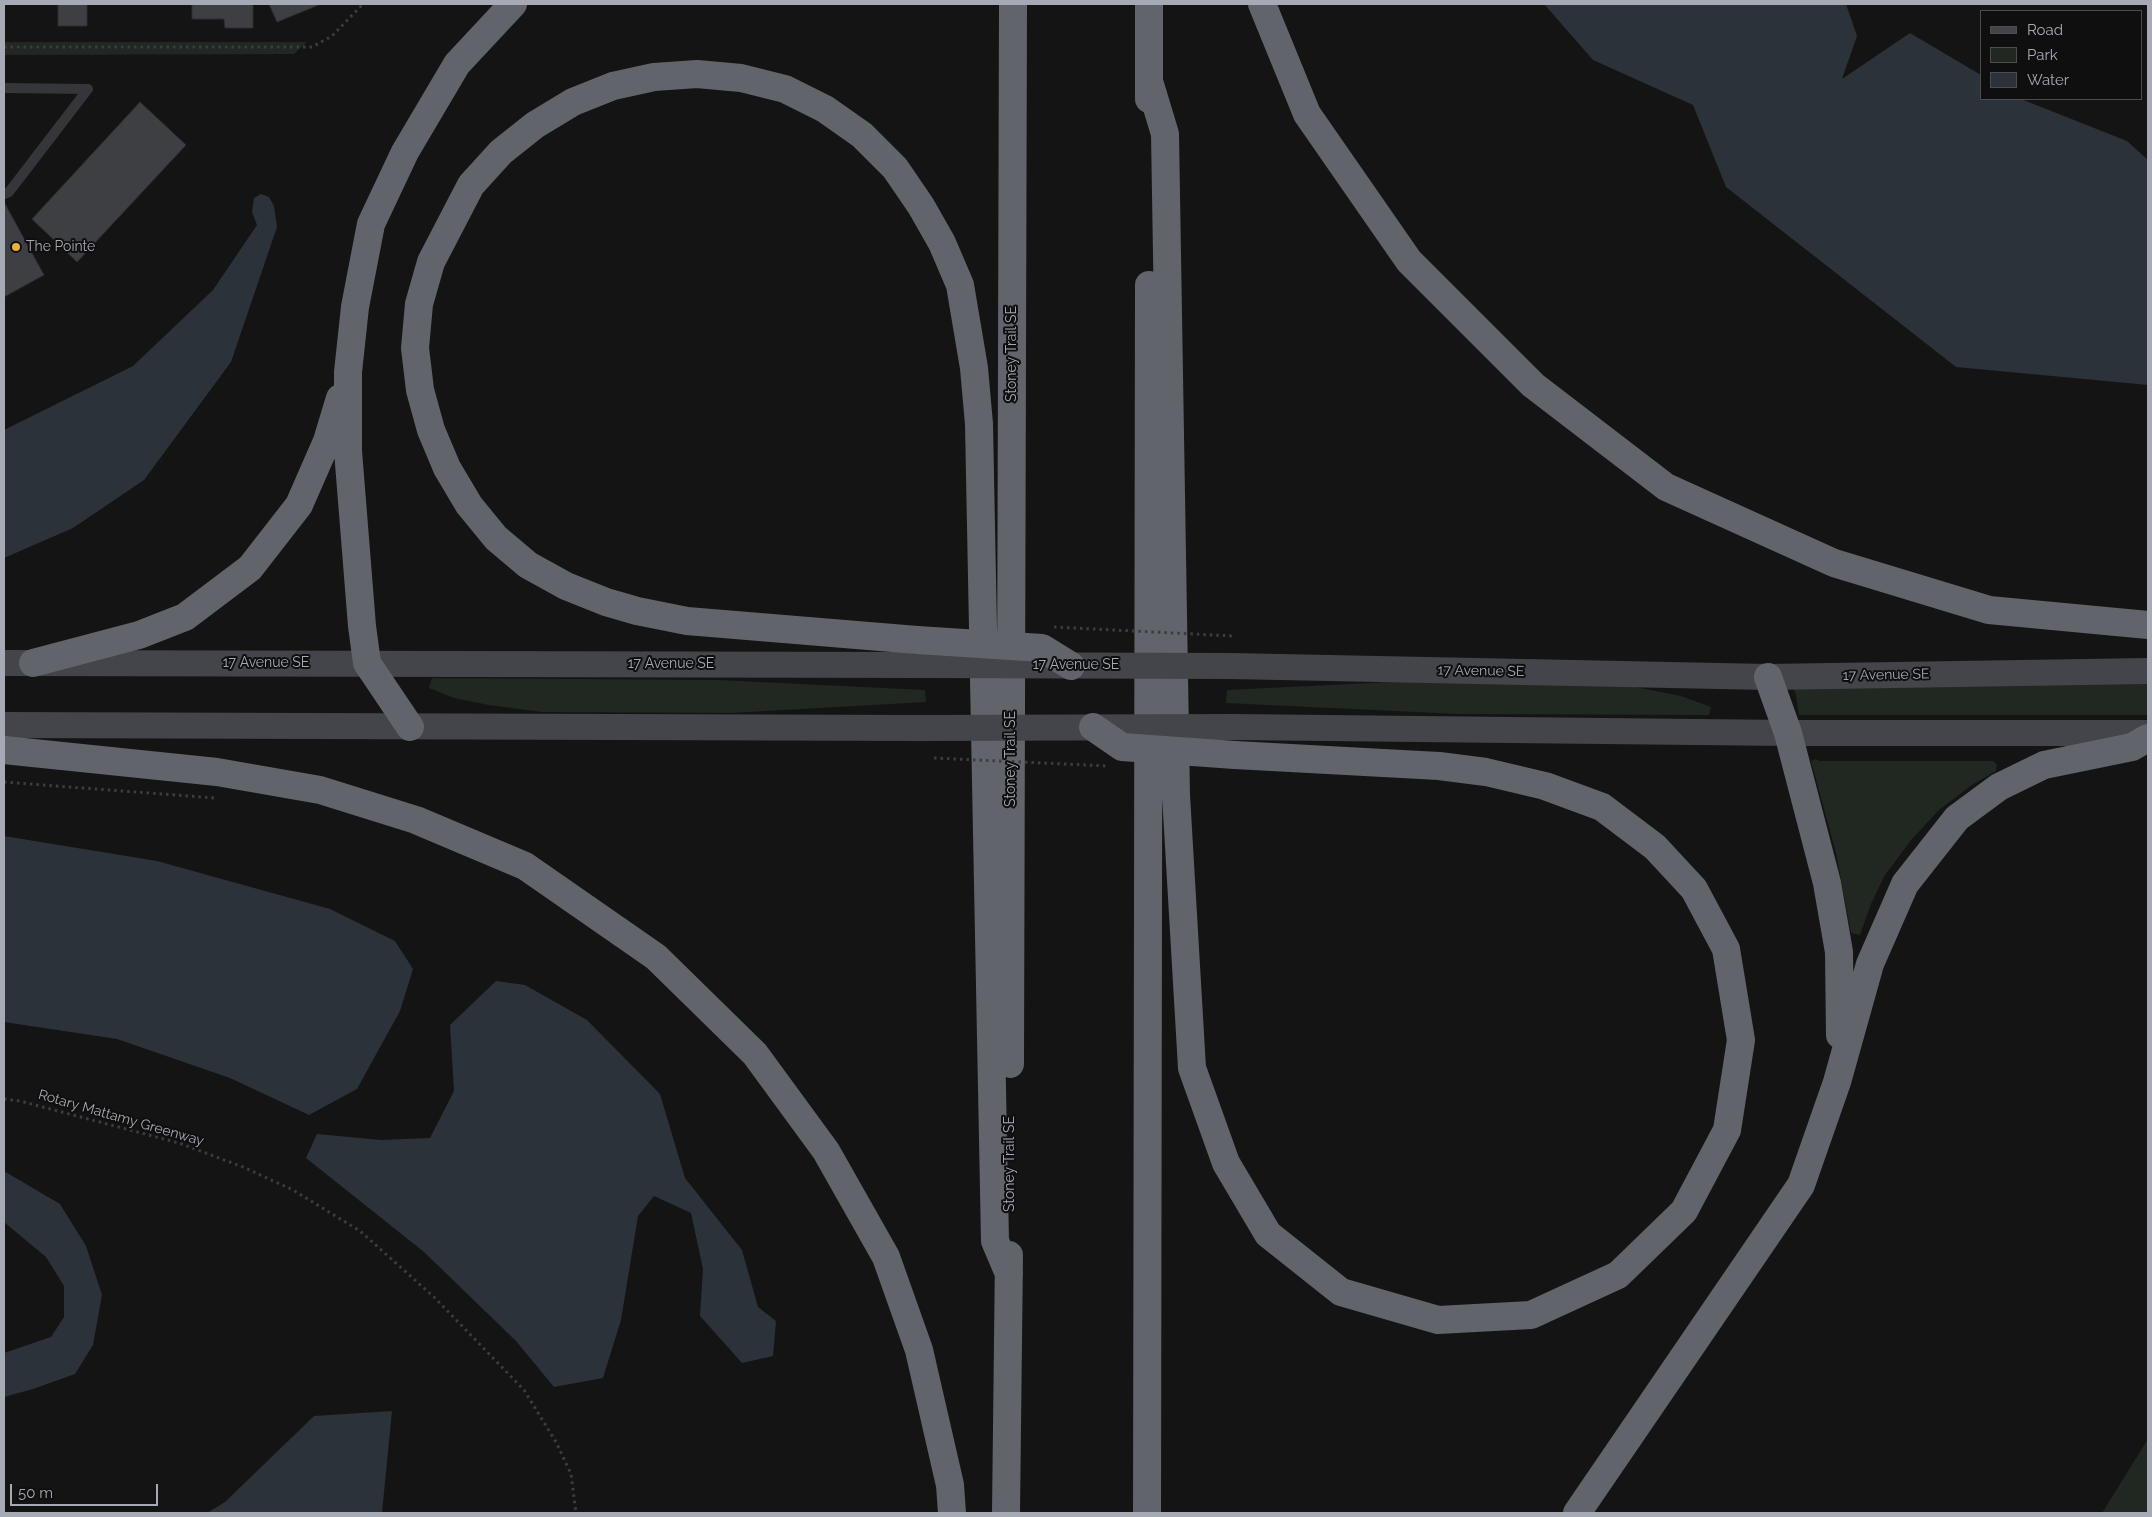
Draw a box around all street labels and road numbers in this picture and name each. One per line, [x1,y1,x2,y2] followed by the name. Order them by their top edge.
[1004,306,1020,402] street label: Stoney Trail SE
[223,655,309,671] street label: 17 Avenue SE
[628,656,714,672] street label: 17 Avenue SE
[1033,657,1119,673] street label: 17 Avenue SE
[1438,662,1524,680] street label: 17 Avenue SE
[1843,666,1929,684] street label: 17 Avenue SE
[1003,711,1019,807] street label: Stoney Trail SE
[36,1086,206,1150] street label: Rotary Mattamy Greenway
[1002,1116,1018,1212] street label: Stoney Trail SE

